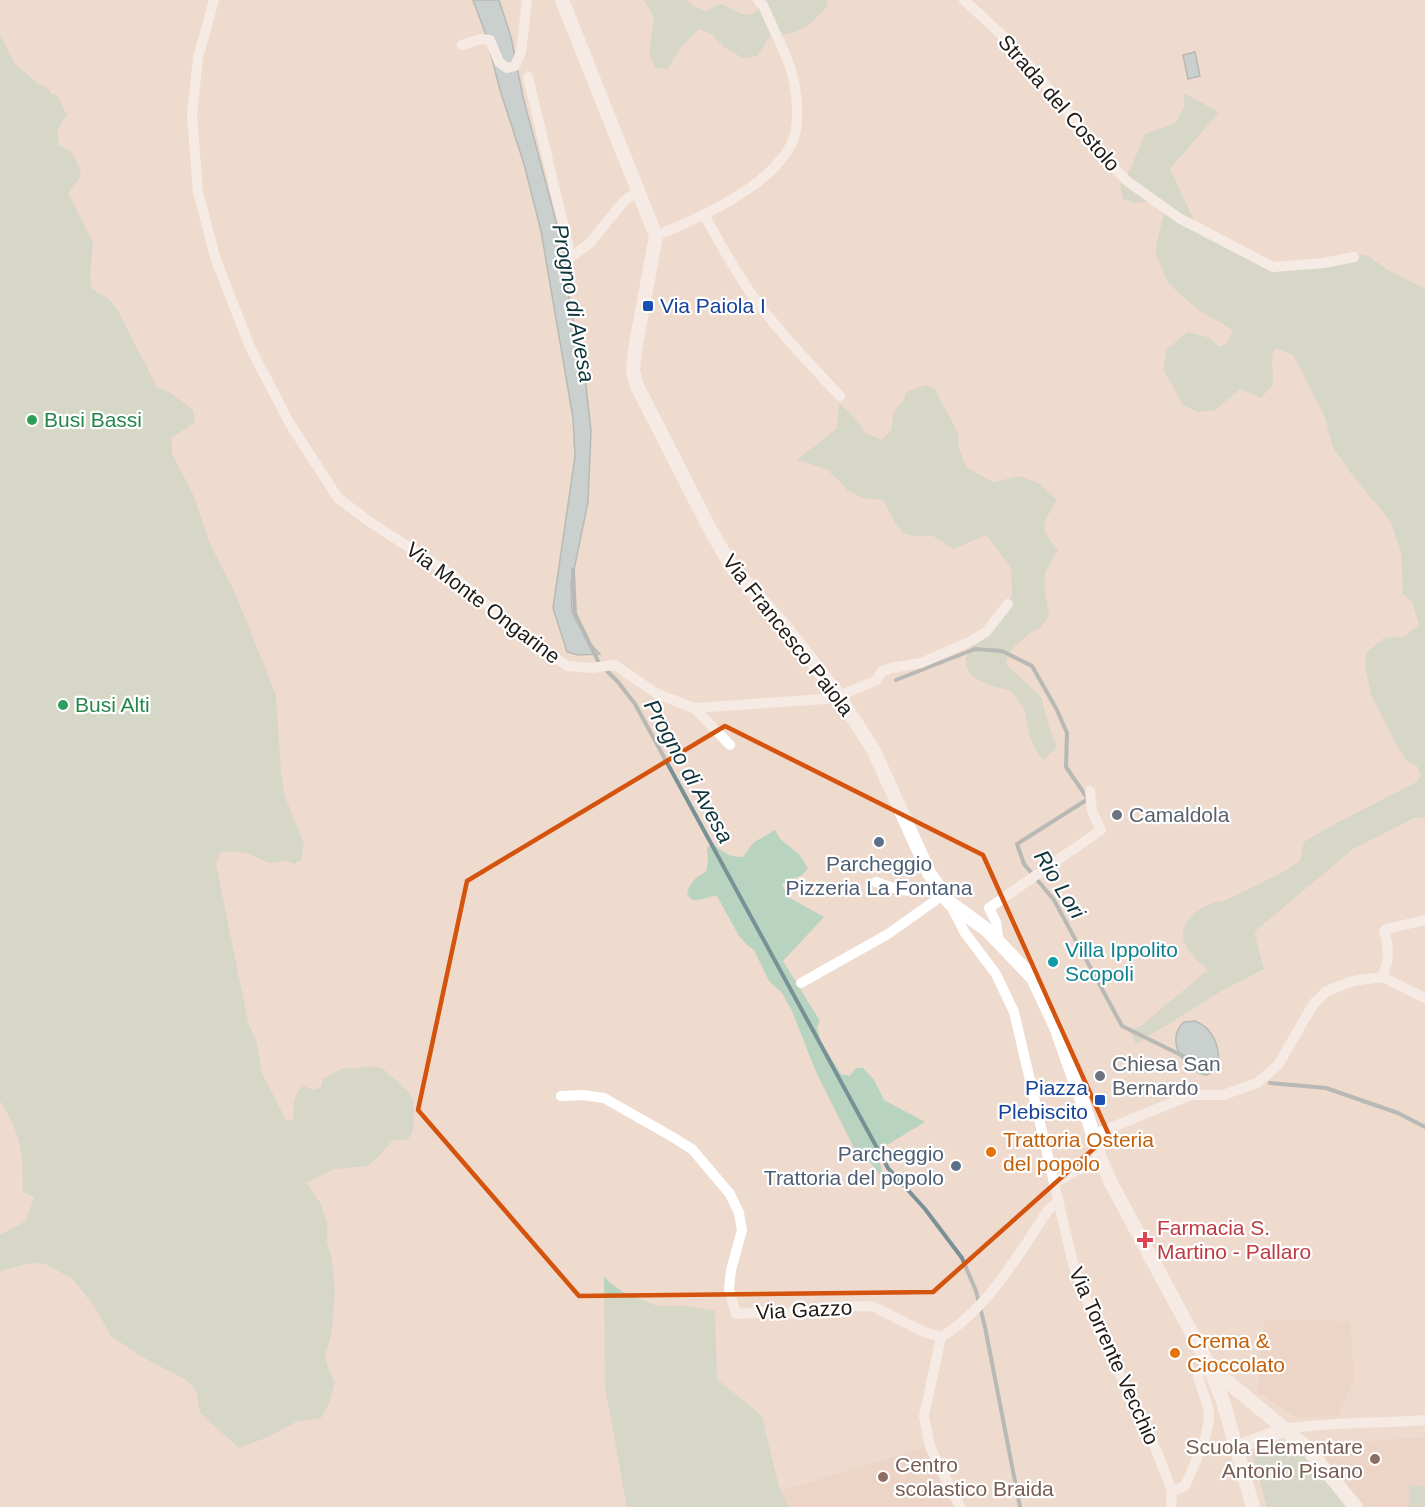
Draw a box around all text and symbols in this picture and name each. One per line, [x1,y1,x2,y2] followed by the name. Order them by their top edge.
[994,30,1125,175] street label: Strada del Costolo
[547,222,600,384] water label: Progno di Avesa
[660,294,766,317] place label: Via Paiola I
[641,299,655,313] marker: Via Paiola I
[44,408,142,431] place label: Busi Bassi
[25,413,39,427] marker: Busi Bassi
[402,537,565,668] street label: Via Monte Ongarine
[718,550,859,720] street label: Via Francesco Paiola
[75,693,150,716] place label: Busi Alti
[639,695,738,847] water label: Progno di Avesa
[56,698,70,712] marker: Busi Alti
[1129,803,1230,826] place label: Camaldola
[1110,808,1124,822] marker: Camaldola
[872,835,886,849] marker: Parcheggio Pizzeria La Fontana
[1029,845,1091,924] water label: Rio Lori
[786,852,973,899] place label: Parcheggio Pizzeria La Fontana
[1065,938,1178,985] place label: Villa Ippolito Scopoli
[1046,955,1060,969] marker: Villa Ippolito Scopoli
[1112,1052,1221,1099] place label: Chiesa San Bernardo
[1093,1069,1107,1083] marker: Chiesa San Bernardo
[998,1076,1088,1123] place label: Piazza Plebiscito
[1093,1093,1107,1107] marker: Piazza Plebiscito
[1003,1128,1154,1175] place label: Trattoria Osteria del popolo
[764,1142,944,1189] place label: Parcheggio Trattoria del popolo
[984,1145,998,1159] marker: Trattoria Osteria del popolo
[949,1159,963,1173] marker: Parcheggio Trattoria del popolo
[1157,1216,1311,1263] place label: Farmacia S. Martino - Pallaro
[1138,1233,1152,1247] marker: Farmacia S. Martino - Pallaro
[1065,1263,1164,1448] street label: Via Torrente Vecchio
[755,1295,853,1324] street label: Via Gazzo
[1187,1329,1285,1376] place label: Crema & Cioccolato
[1168,1346,1182,1360] marker: Crema & Cioccolato
[1186,1435,1363,1482] place label: Scuola Elementare Antonio Pisano
[1368,1452,1382,1466] marker: Scuola Elementare Antonio Pisano
[895,1453,1054,1500] place label: Centro scolastico Braida
[876,1470,890,1484] marker: Centro scolastico Braida

